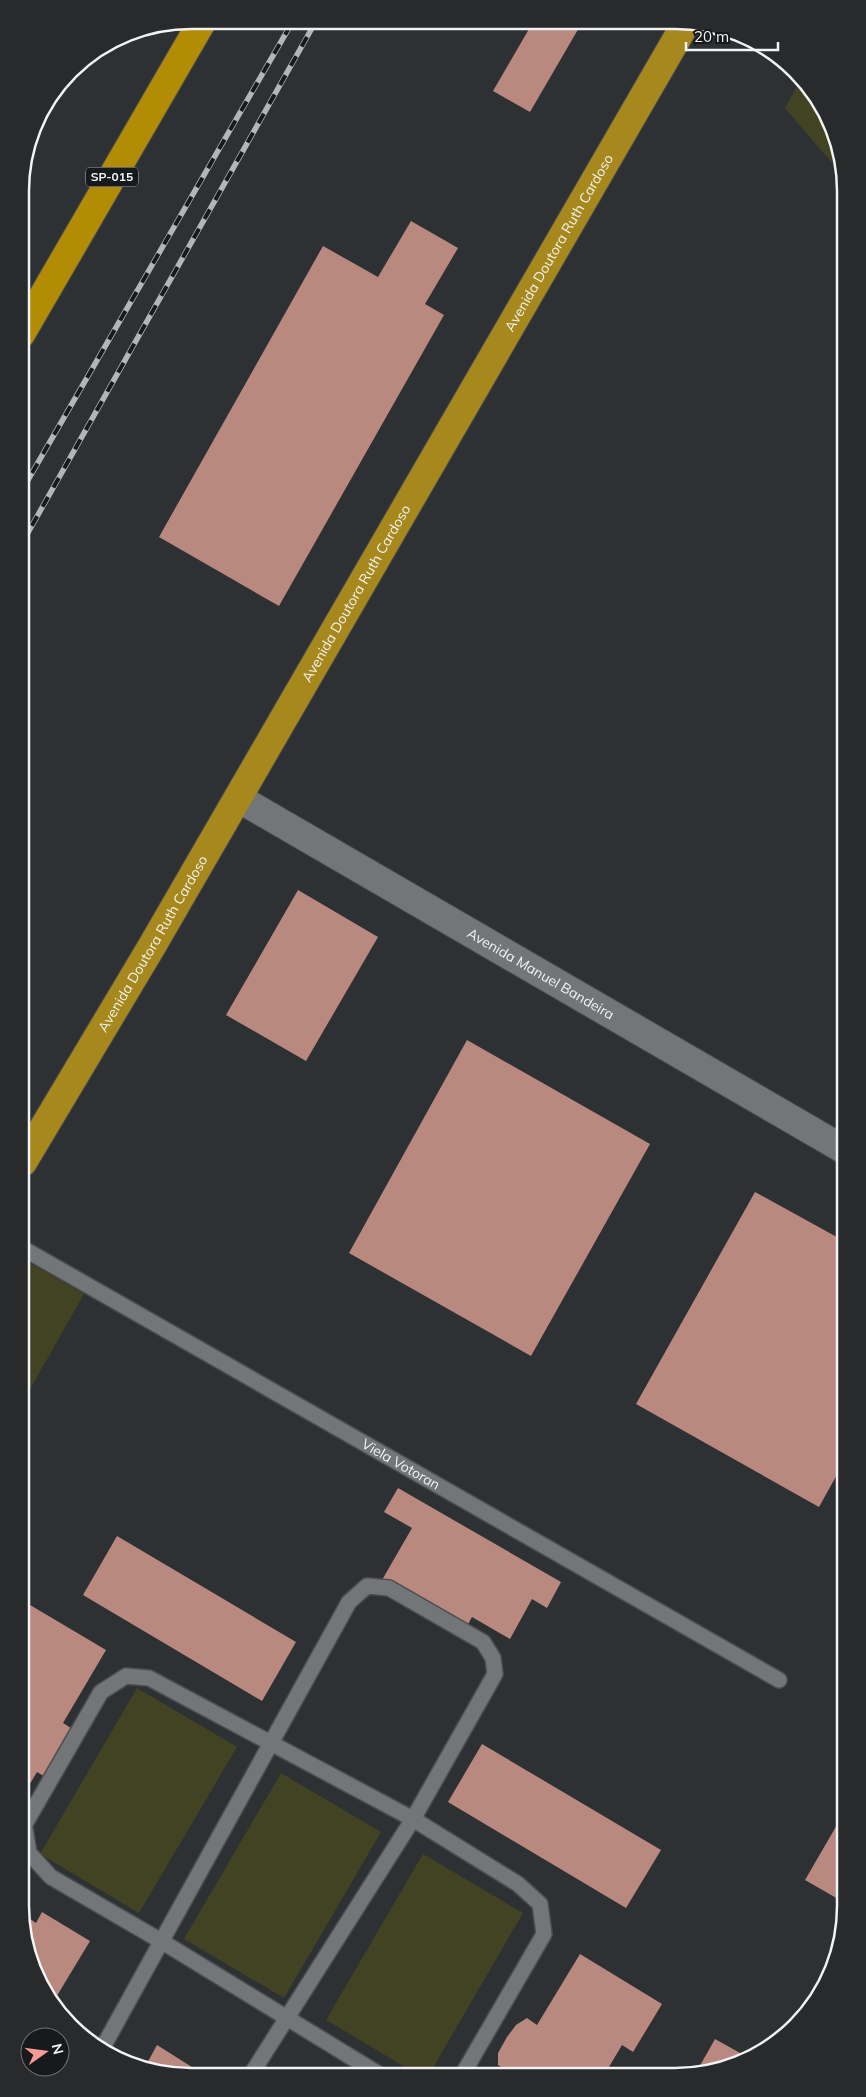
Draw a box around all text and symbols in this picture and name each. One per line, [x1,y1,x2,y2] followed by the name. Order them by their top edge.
[686,20,778,52] scale bar
[694,27,729,46] text: 20 m
[500,151,617,335] street label: Avenida Doutora Ruth Cardoso
[86,168,138,186] road number: SP-015
[298,501,414,685] street label: Avenida Doutora Ruth Cardoso
[94,852,212,1035] street label: Avenida Doutora Ruth Cardoso
[464,924,618,1023] street label: Avenida Manuel Bandeira
[358,1435,443,1494] street label: Viela Votoran
[20,2027,70,2077] north arrow
[48,2042,68,2056] text: N

